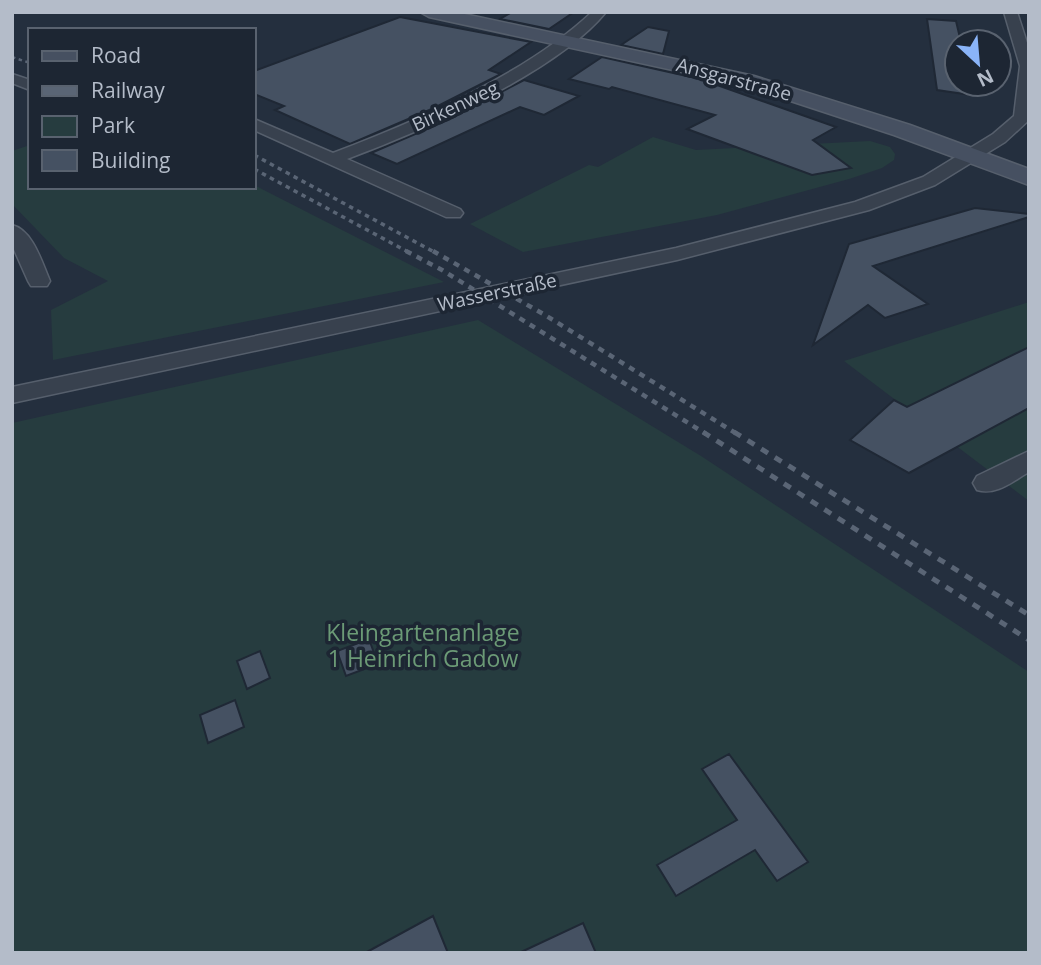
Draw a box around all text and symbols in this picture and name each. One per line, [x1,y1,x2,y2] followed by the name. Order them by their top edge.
[28,28,256,189] legend
[943,28,1013,98] north arrow
[91,41,141,69] text: Road
[674,51,794,107] street label: Ansgarstraße
[973,63,998,93] text: N
[407,75,503,137] street label: Birkenweg
[91,76,165,104] text: Railway
[91,111,135,139] text: Park
[91,146,170,174] text: Building
[435,267,559,317] street label: Wasserstraße
[326,616,520,674] park label: Kleingartenanlage 1 Heinrich Gadow

